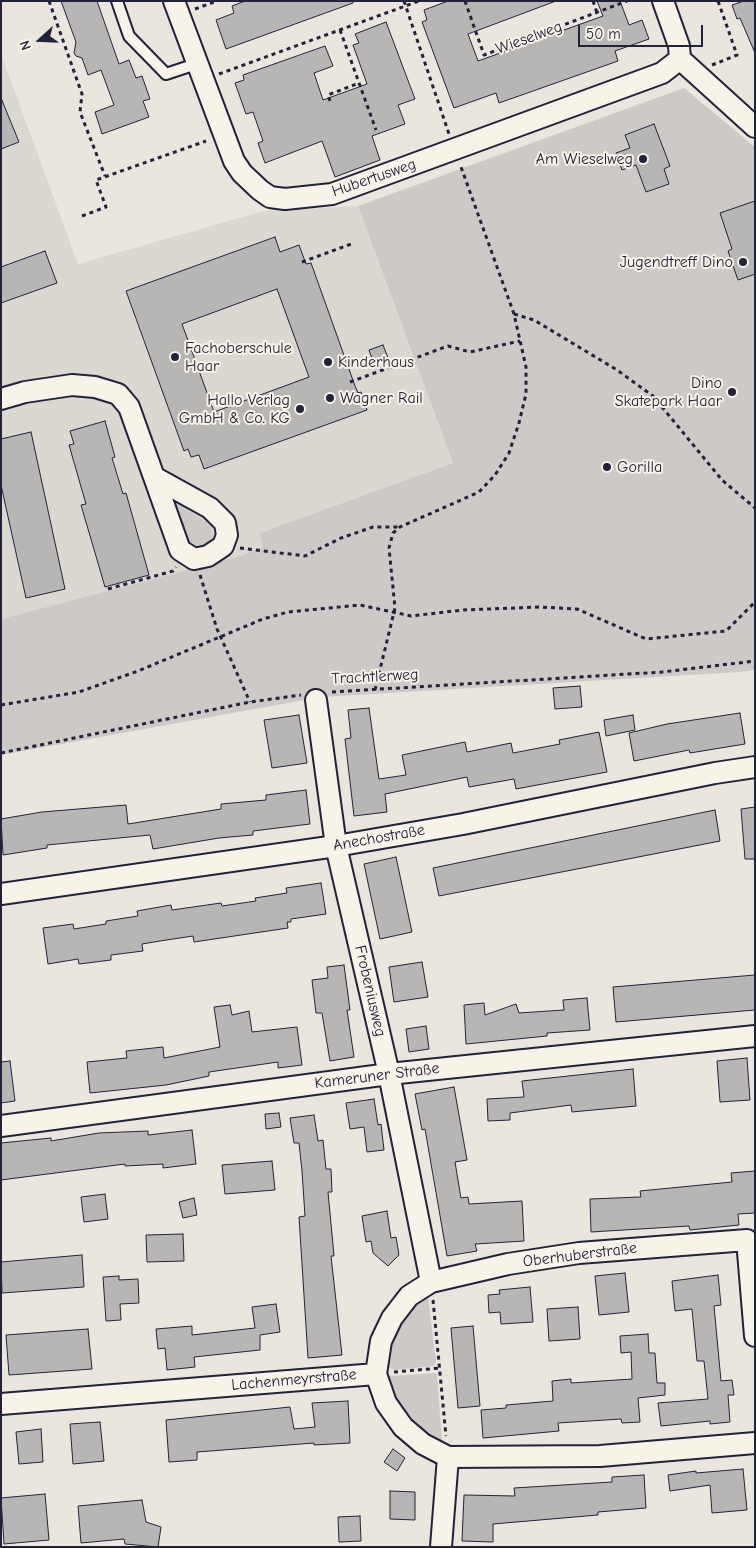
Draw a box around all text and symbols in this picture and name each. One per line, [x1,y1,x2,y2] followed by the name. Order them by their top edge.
[15,15,65,65] north arrow
[581,15,706,47] scale bar
[493,17,565,59] street label: Wieselweg
[586,25,621,43] text: 50 m
[16,38,35,53] text: N
[536,149,633,169] place label: Am Wieselweg
[637,153,649,165] marker: Am Wieselweg
[329,155,419,201] street label: Hubertusweg
[620,252,733,272] place label: Jugendtreff Dino
[737,256,749,268] marker: Jugendtreff Dino
[185,338,292,376] place label: Fachoberschule Haar
[169,351,181,363] marker: Fachoberschule Haar
[338,352,414,372] place label: Kinderhaus
[322,356,334,368] marker: Kinderhaus
[615,373,722,411] place label: Dino Skatepark Haar
[726,386,738,398] marker: Dino Skatepark Haar
[340,388,423,408] place label: Wagner Rail
[179,390,290,428] place label: Hallo Verlag GmbH & Co. KG
[324,392,336,404] marker: Wagner Rail
[294,403,306,415] marker: Hallo Verlag GmbH & Co. KG
[617,457,662,477] place label: Gorilla
[601,461,613,473] marker: Gorilla
[331,665,419,689] street label: Trachtlerweg
[332,820,426,856] street label: Anechostraße
[350,943,390,1039] street label: Frobeniusweg
[313,1059,441,1093] street label: Kameruner Straße
[522,1238,638,1272] street label: Oberhuberstraße
[230,1365,358,1395] street label: Lachenmeyrstraße

